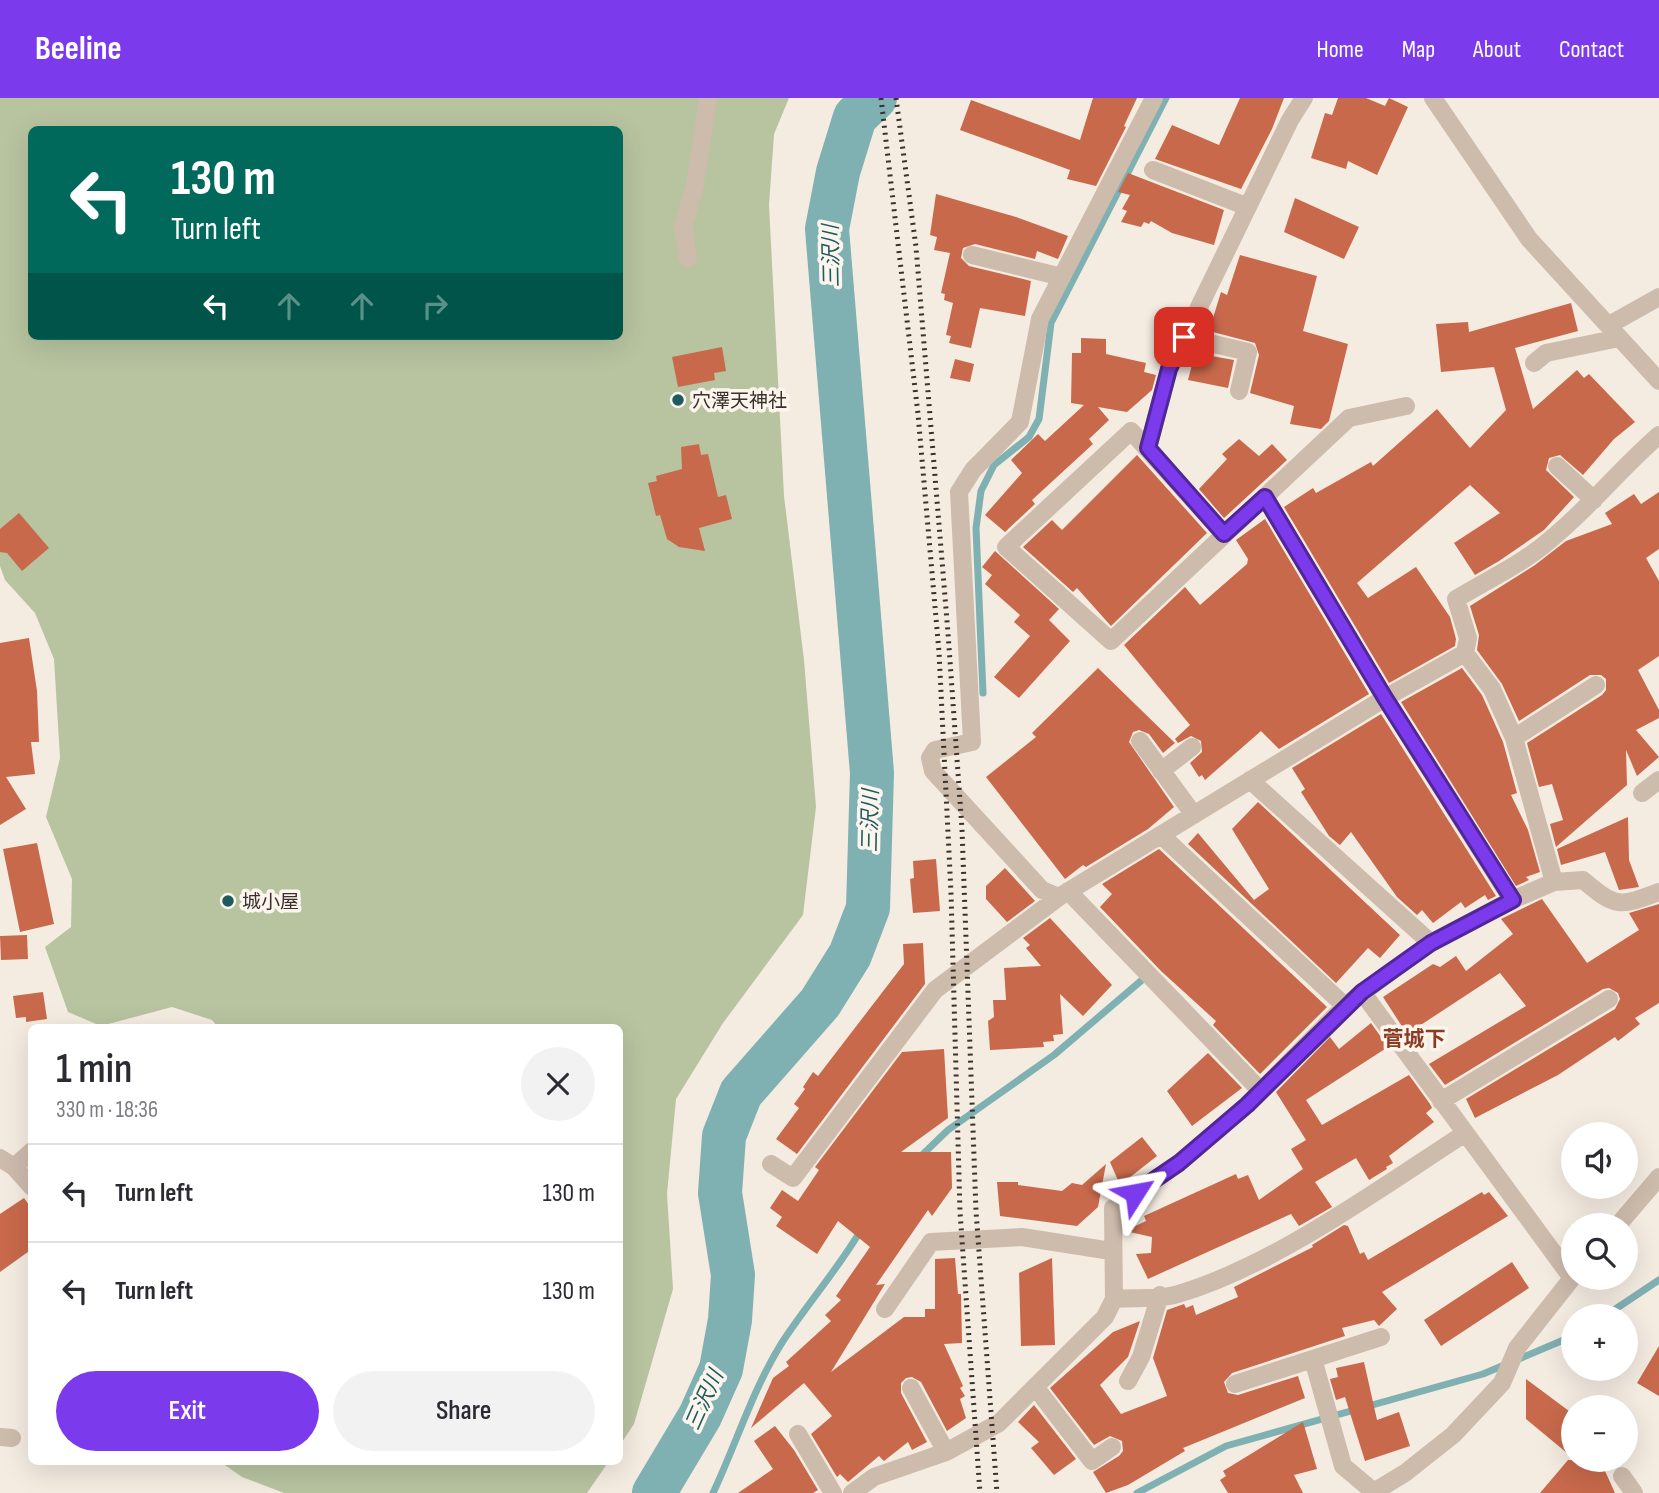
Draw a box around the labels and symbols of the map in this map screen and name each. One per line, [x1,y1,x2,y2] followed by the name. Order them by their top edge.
[818,222,845,288] water label: 三沢川
[1154,307,1214,367] pin
[692,390,787,413] place label: 穴澤天神社
[670,392,686,408] marker: 穴澤天神社
[857,787,884,853] water label: 三沢川
[242,891,299,914] place label: 城小屋
[220,893,236,909] marker: 城小屋
[1383,1027,1446,1052] district label: 菅城下
[1098,1156,1172,1230] position arrow
[680,1365,730,1434] water label: 三沢川

